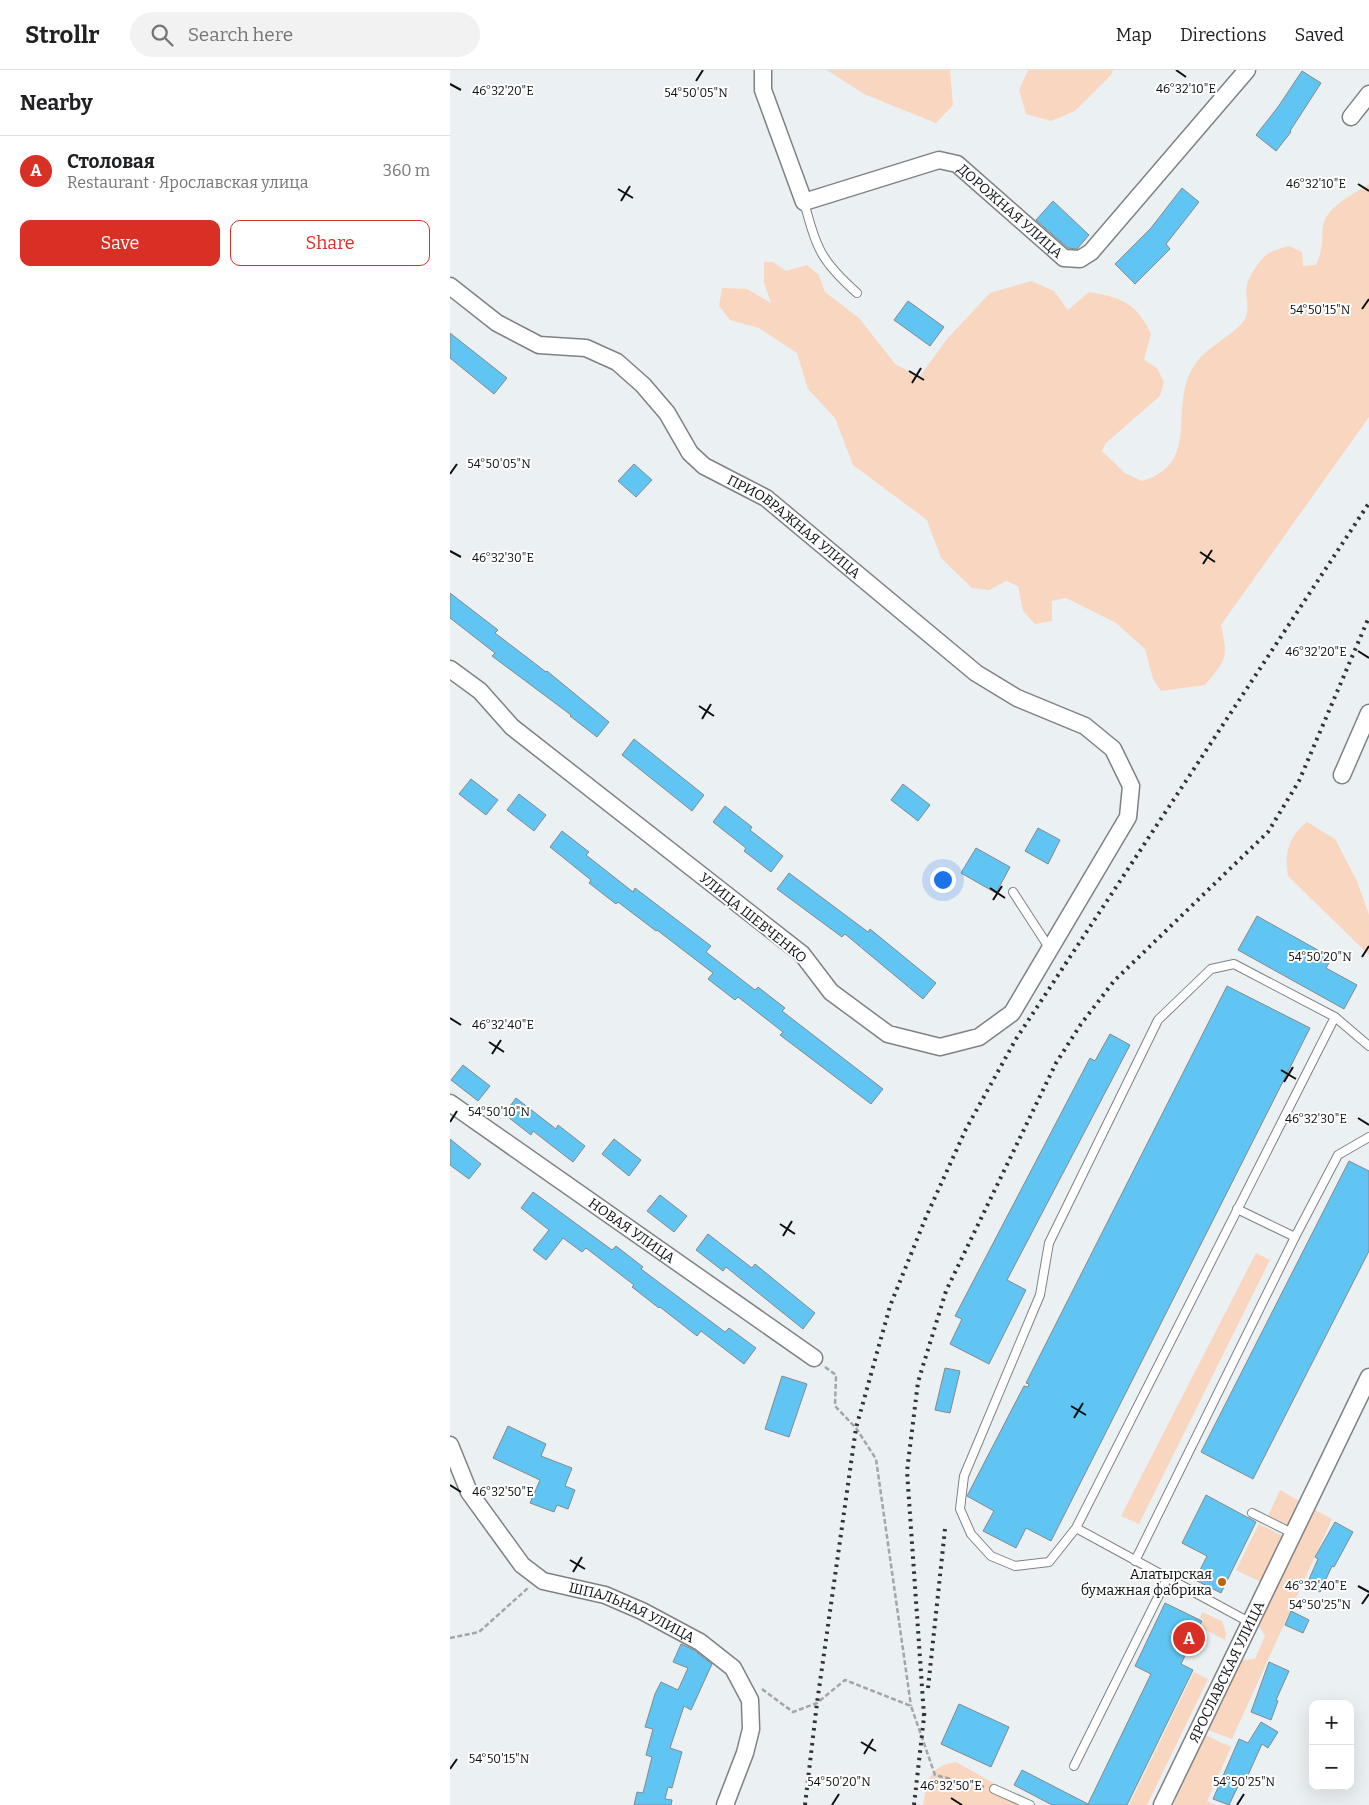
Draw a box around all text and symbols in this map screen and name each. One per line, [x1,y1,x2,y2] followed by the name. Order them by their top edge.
[130,12,480,57] search box
[25,21,100,49] text: Strollr
[148,21,176,49] icon: search
[188,23,293,46] text: Search here
[1116,24,1152,46] text: Map
[1180,24,1267,46] text: Directions
[1295,24,1344,46] text: Saved
[1156,82,1216,96] text: 46°32'10"E
[472,84,534,98] text: 46°32'20"E
[664,86,728,100] text: 54°50'05"N
[20,90,93,116] text: Nearby
[67,150,155,173] text: Столовая
[954,160,1066,261] street label: ДОРОЖНАЯ УЛИЦА
[30,161,42,180] text: A
[383,161,430,180] text: 360 m
[67,173,309,192] text: Restaurant · Ярославская улица
[1286,177,1346,191] text: 46°32'10"E
[20,220,220,266] button: Save
[230,220,430,266] button: Share
[1290,303,1351,317] text: 54°50'15"N
[467,457,531,471] text: 54°50'05"N
[724,471,864,582] street label: ПРИОВРАЖНАЯ УЛИЦА
[472,551,534,565] text: 46°32'30"E
[1285,645,1347,659] text: 46°32'20"E
[930,867,956,893] your location
[696,869,810,967] street label: УЛИЦА ШЕВЧЕНКО
[1288,950,1352,964] text: 54°50'20"N
[472,1018,534,1032] text: 46°32'40"E
[468,1105,530,1119] text: 54°50'10"N
[1285,1112,1347,1126] text: 46°32'30"E
[585,1194,679,1267] street label: НОВАЯ УЛИЦА
[472,1485,534,1499] text: 46°32'50"E
[1081,1566,1212,1599] place label: Алатырская бумажная фабрика
[1216,1576,1228,1588] marker: Алатырская бумажная фабрика
[567,1579,698,1646] street label: ШПАЛЬНАЯ УЛИЦА
[1285,1579,1347,1593] text: 46°32'40"E
[1185,1598,1268,1745] street label: ЯРОСЛАВСКАЯ УЛИЦА
[1289,1598,1352,1612] text: 54°50'25"N
[1173,1619,1205,1657] pin: A
[1309,1700,1354,1790] map controls
[1309,1700,1354,1745] button: +
[1309,1745,1354,1790] button: −
[469,1752,530,1766] text: 54°50'15"N
[807,1775,871,1789] text: 54°50'20"N
[1213,1775,1276,1789] text: 54°50'25"N
[920,1779,982,1793] text: 46°32'50"E

